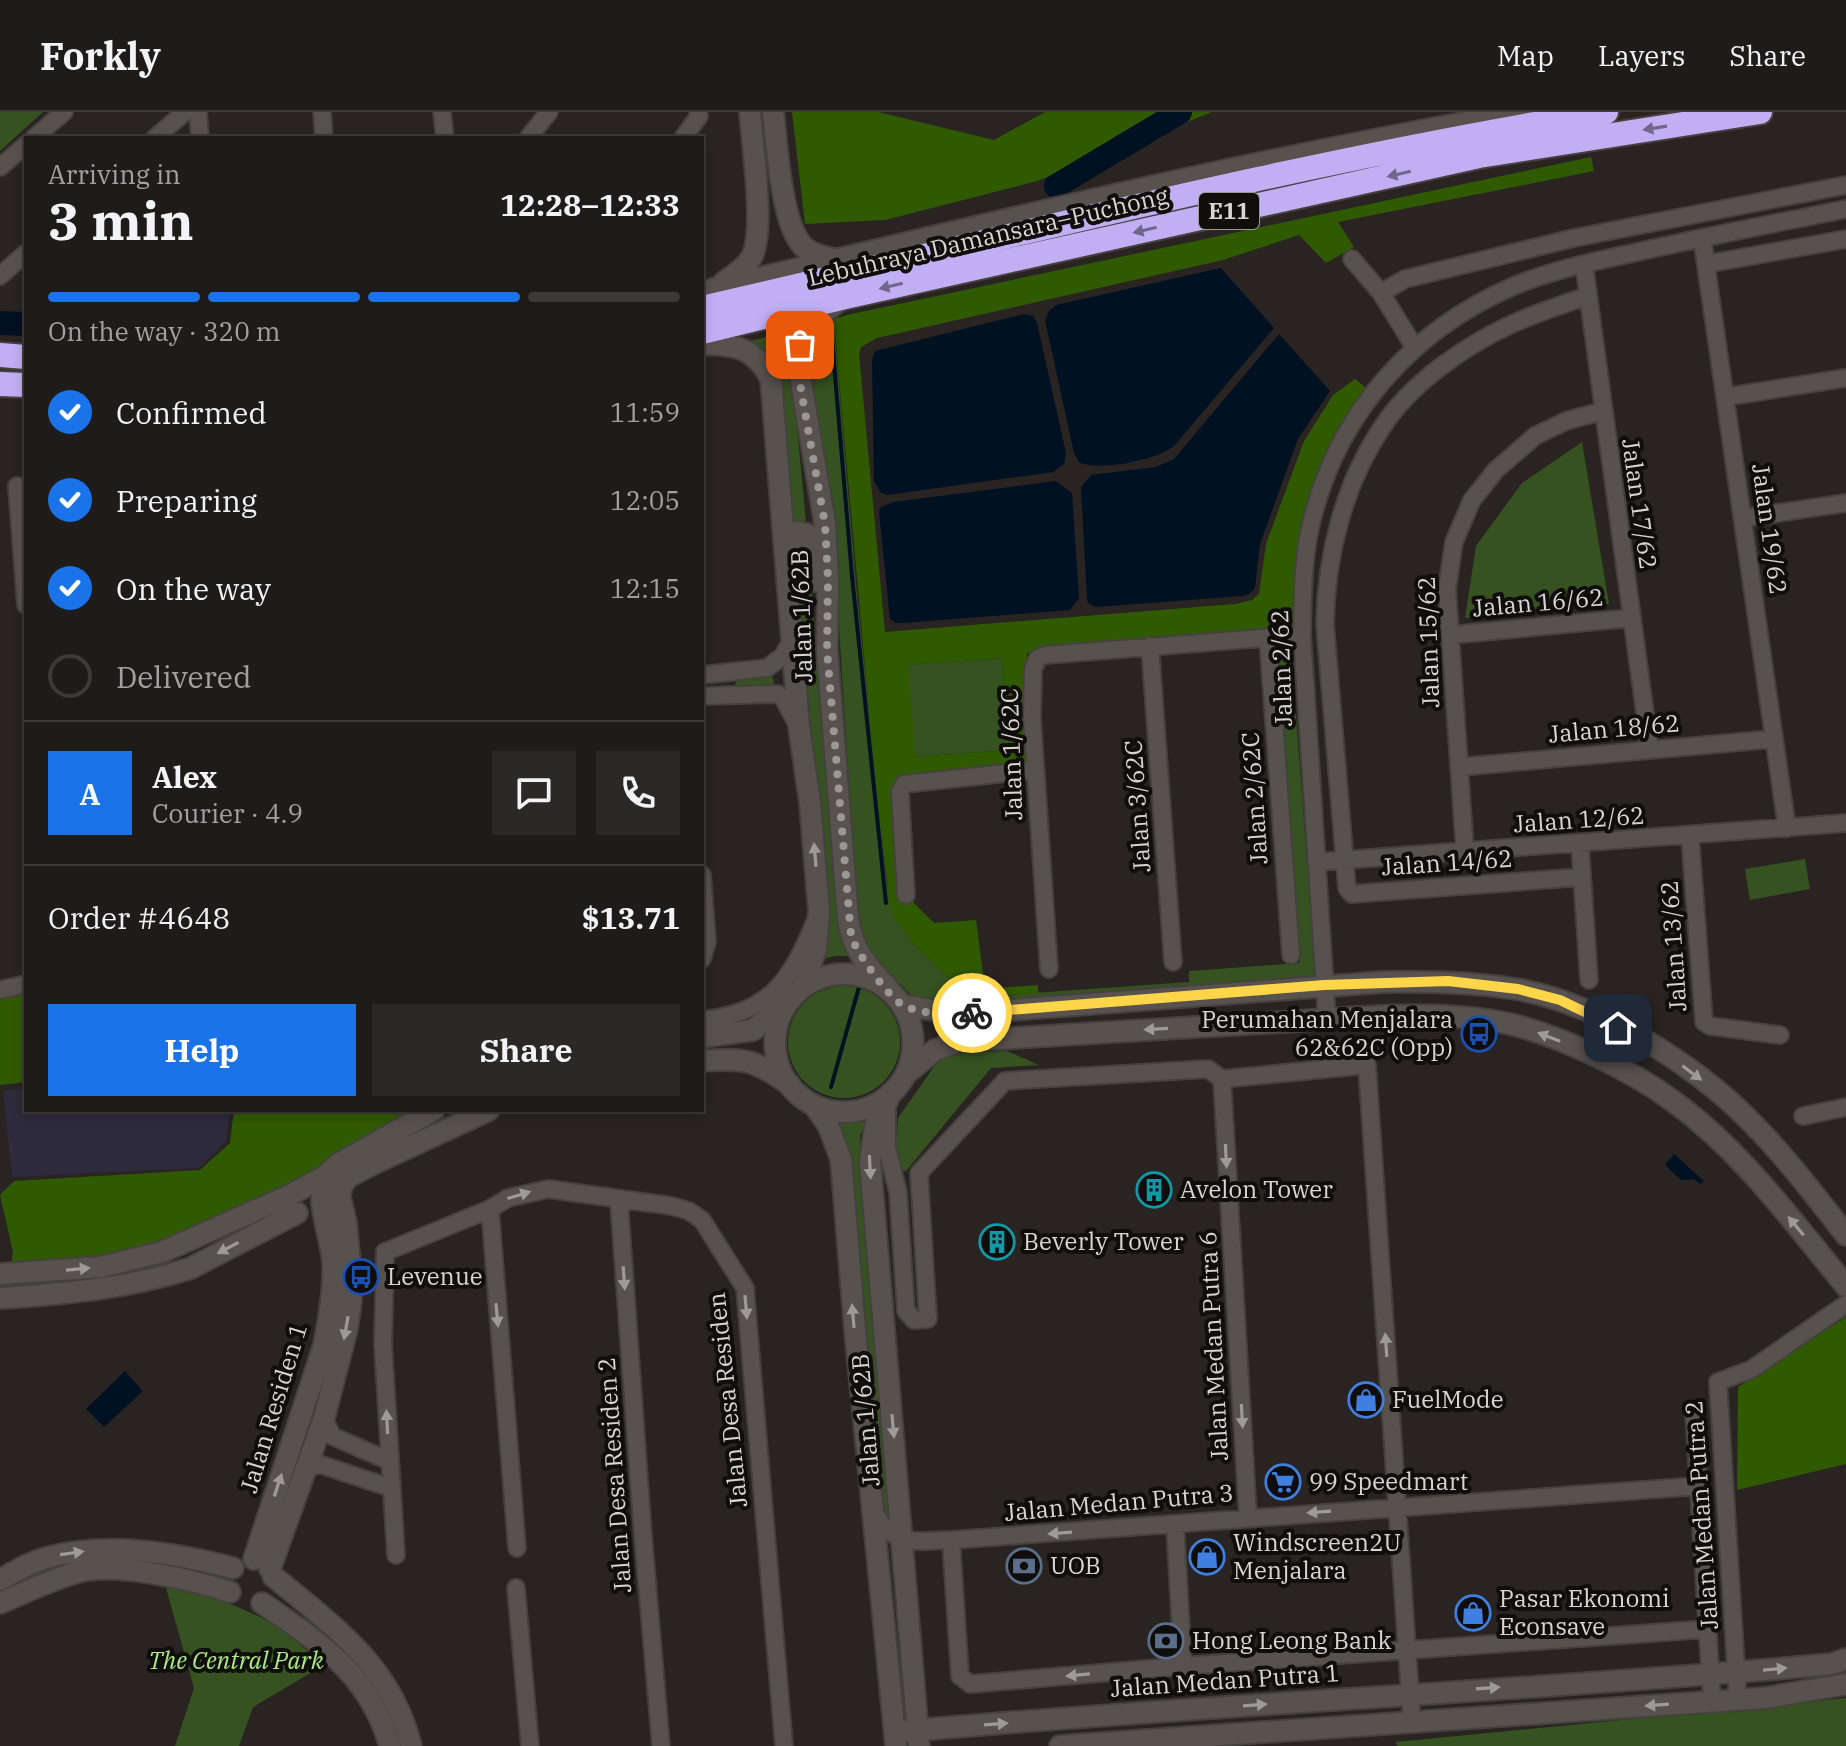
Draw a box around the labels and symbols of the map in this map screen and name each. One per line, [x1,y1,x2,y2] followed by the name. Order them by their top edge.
[1642,123,1667,135] one-way arrow
[1386,168,1411,181] one-way arrow
[804,179,1171,293] street label: Lebuhraya Damansara–Puchong
[1199,193,1259,229] road number: E11
[1133,224,1158,237] one-way arrow
[879,280,904,293] one-way arrow
[766,311,834,379] pin
[1615,437,1665,571] street label: Jalan 17/62
[1745,462,1795,596] street label: Jalan 19/62
[783,549,819,683] street label: Jalan 1/62B
[1410,576,1446,708] street label: Jalan 15/62
[1471,580,1605,624] street label: Jalan 16/62
[1263,609,1299,727] street label: Jalan 2/62
[993,687,1029,821] street label: Jalan 1/62C
[1547,706,1681,750] street label: Jalan 18/62
[1233,731,1275,865] street label: Jalan 2/62C
[1116,739,1158,873] street label: Jalan 3/62C
[1512,798,1646,840] street label: Jalan 12/62
[1380,841,1514,883] street label: Jalan 14/62
[808,842,821,867] one-way arrow
[1652,879,1694,1013] street label: Jalan 13/62
[932,973,1012,1053] courier
[1584,994,1652,1062] pin
[1201,1003,1453,1063] place label: Perumahan Menjalara 62&62C (Opp)
[1460,1015,1498,1053] bus stop icon: Perumahan Menjalara 62&62C (Opp)
[1143,1023,1168,1036] one-way arrow
[1537,1031,1561,1044] one-way arrow
[1682,1064,1702,1080] one-way arrow
[1220,1144,1233,1169] one-way arrow
[864,1155,877,1180] one-way arrow
[1135,1171,1173,1209] building icon: Avelon Tower
[1180,1173,1333,1205] place label: Avelon Tower
[508,1188,532,1201] one-way arrow
[1788,1216,1805,1236] one-way arrow
[978,1223,1016,1261] building icon: Beverly Tower
[1023,1225,1184,1257] place label: Beverly Tower
[1191,1230,1235,1462] street label: Jalan Medan Putra 6
[216,1242,239,1255] one-way arrow
[342,1258,380,1296] bus stop icon: Levenue
[387,1260,483,1292] place label: Levenue
[66,1262,91,1275] one-way arrow
[618,1266,631,1291] one-way arrow
[700,1291,754,1509] street label: Jalan Desa Residen
[740,1295,753,1320] one-way arrow
[491,1303,504,1328] one-way arrow
[847,1303,860,1328] one-way arrow
[340,1316,352,1341] one-way arrow
[232,1319,314,1496] street label: Jalan Residen 1
[1379,1332,1392,1357] one-way arrow
[843,1352,887,1488] street label: Jalan 1/62B
[590,1356,638,1594] street label: Jalan Desa Residen 2
[1347,1381,1385,1419] shop icon: FuelMode
[1392,1383,1504,1415] place label: FuelMode
[1677,1399,1725,1631] street label: Jalan Medan Putra 2
[1236,1404,1249,1429] one-way arrow
[380,1409,393,1434] one-way arrow
[886,1414,899,1439] one-way arrow
[1264,1463,1302,1501] supermarket icon: 99 Speedmart
[1309,1465,1468,1497] place label: 99 Speedmart
[272,1473,285,1497] one-way arrow
[1003,1476,1235,1528] street label: Jalan Medan Putra 3
[1306,1506,1331,1519] one-way arrow
[1233,1526,1401,1586] place label: Windscreen2U Menjalara
[1047,1527,1072,1540] one-way arrow
[1188,1538,1226,1576] shop icon: Windscreen2U Menjalara
[60,1546,85,1559] one-way arrow
[1005,1547,1043,1585] bank icon: UOB
[1050,1549,1101,1581] place label: UOB
[1499,1582,1670,1642] place label: Pasar Ekonomi Econsave
[1454,1594,1492,1632] shop icon: Pasar Ekonomi Econsave
[1147,1622,1185,1660] bank icon: Hong Leong Bank
[1192,1624,1392,1656] place label: Hong Leong Bank
[148,1644,324,1676] park label: The Central Park
[1109,1656,1341,1704] street label: Jalan Medan Putra 1
[1763,1662,1788,1675] one-way arrow
[1065,1669,1090,1682] one-way arrow
[1476,1681,1501,1694] one-way arrow
[1243,1698,1268,1711] one-way arrow
[1644,1699,1669,1712] one-way arrow
[984,1717,1009,1730] one-way arrow

